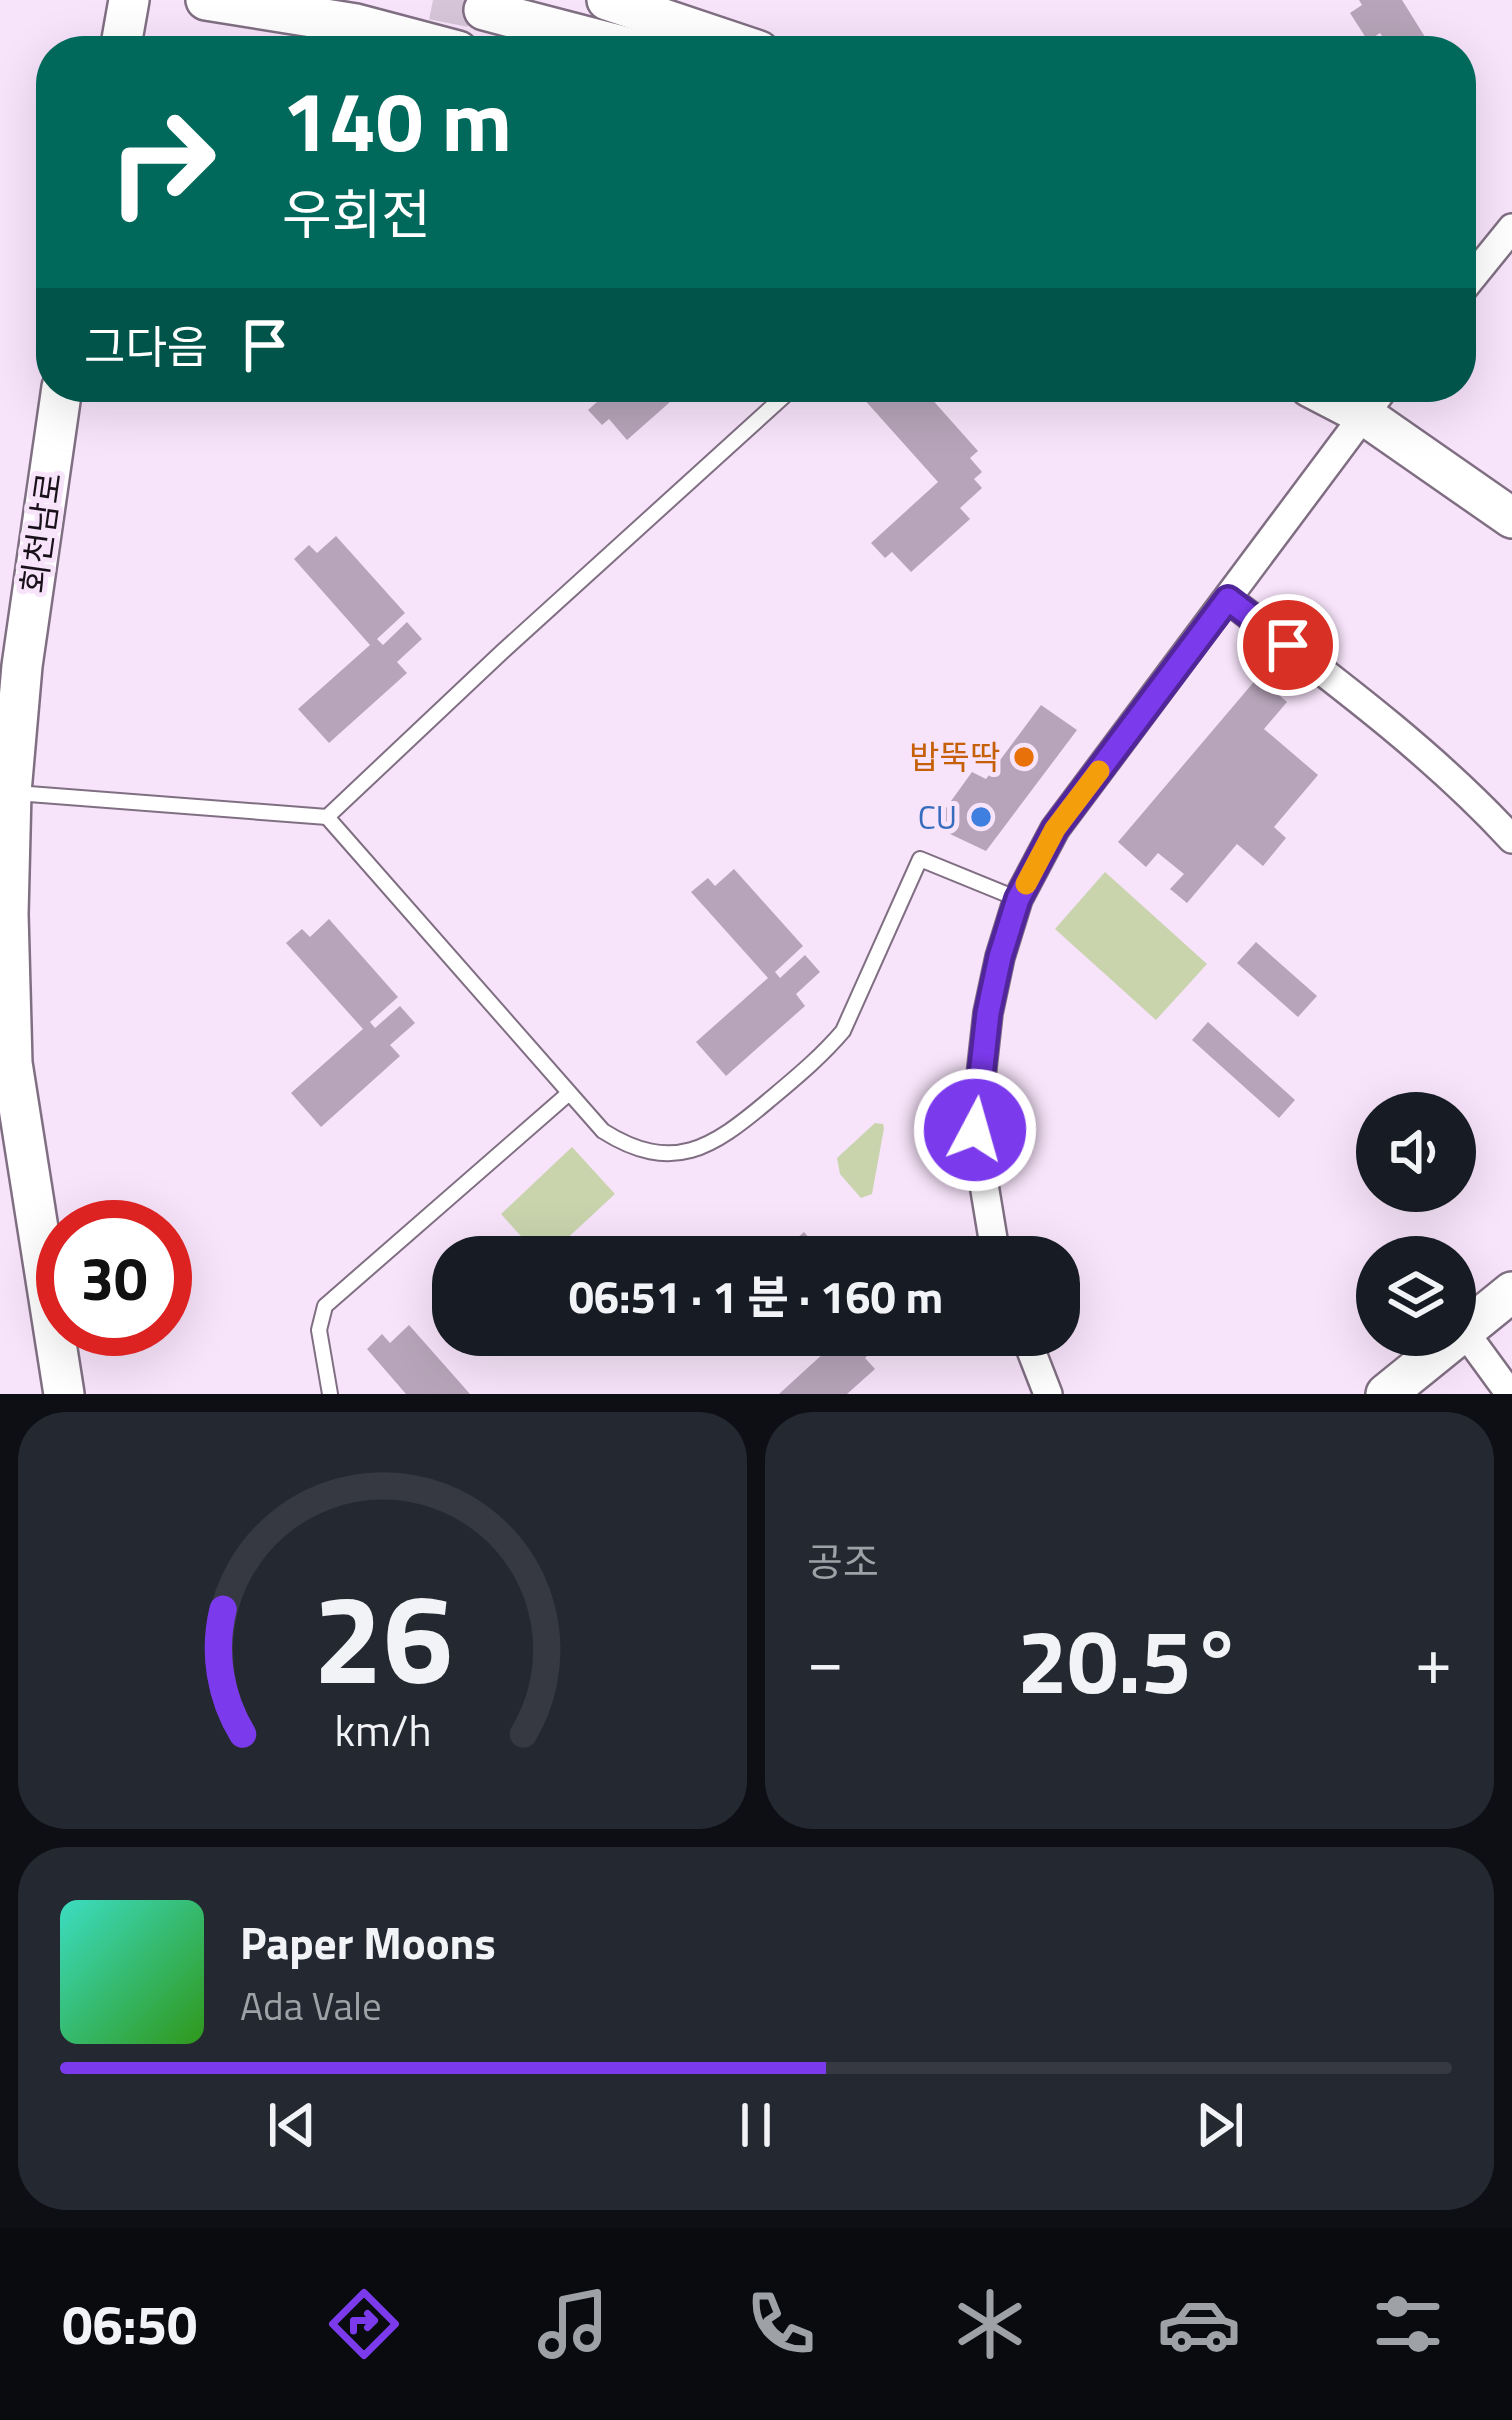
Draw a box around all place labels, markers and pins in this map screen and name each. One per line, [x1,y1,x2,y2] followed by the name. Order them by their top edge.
[1237,594,1339,696] pin
[909,732,1000,782] place label: 밥뚝딱
[1011,744,1037,770] marker: 밥뚝딱
[918,792,957,842] place label: CU
[968,804,994,830] marker: CU

